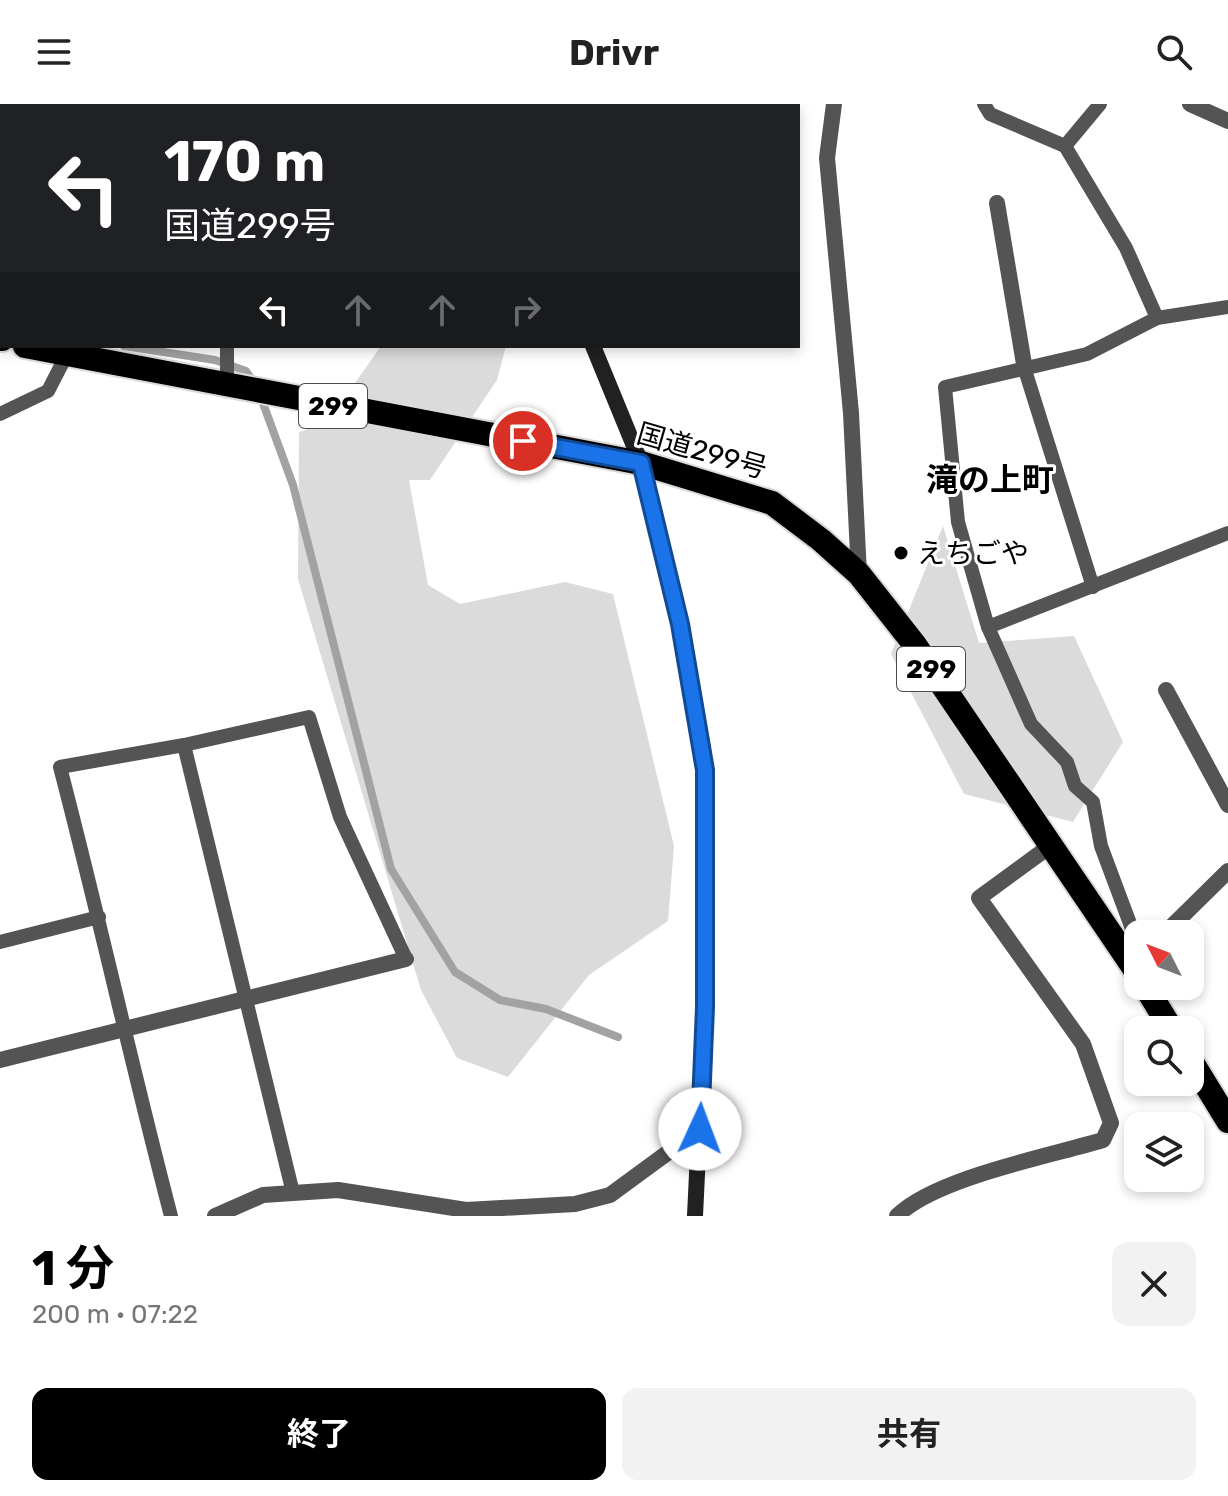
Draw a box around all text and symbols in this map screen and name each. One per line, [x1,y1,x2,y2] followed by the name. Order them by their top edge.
[32,30,76,74] icon: menu
[1152,30,1196,74] icon: search
[569,31,659,74] text: Drivr
[164,129,325,195] text: 170 m
[32,136,136,240] icon: left
[164,204,336,247] text: 国道299号
[252,288,296,332] icon: left
[336,288,380,332] icon: ahead
[420,288,464,332] icon: ahead
[504,288,548,332] icon: right
[299,384,367,428] road number: 299
[489,407,557,475] pin
[633,417,771,485] street label: 国道299号
[501,419,545,463] icon: arrive
[926,461,1054,499] district label: 滝の上町
[917,537,1029,570] place label: えちごや
[892,544,910,562] marker: えちごや
[897,647,965,691] road number: 299
[1124,920,1204,1000] north arrow
[1124,920,1204,1192] map controls
[1124,1016,1204,1096] button: search
[658,1087,742,1171] position arrow
[1124,1112,1204,1192] button: layers
[32,1240,114,1297] text: 1 分
[1112,1242,1196,1326] button: close
[32,1299,198,1330] text: 200 m · 07:22
[32,1388,606,1480] button: 終了
[622,1388,1196,1480] button: 共有

